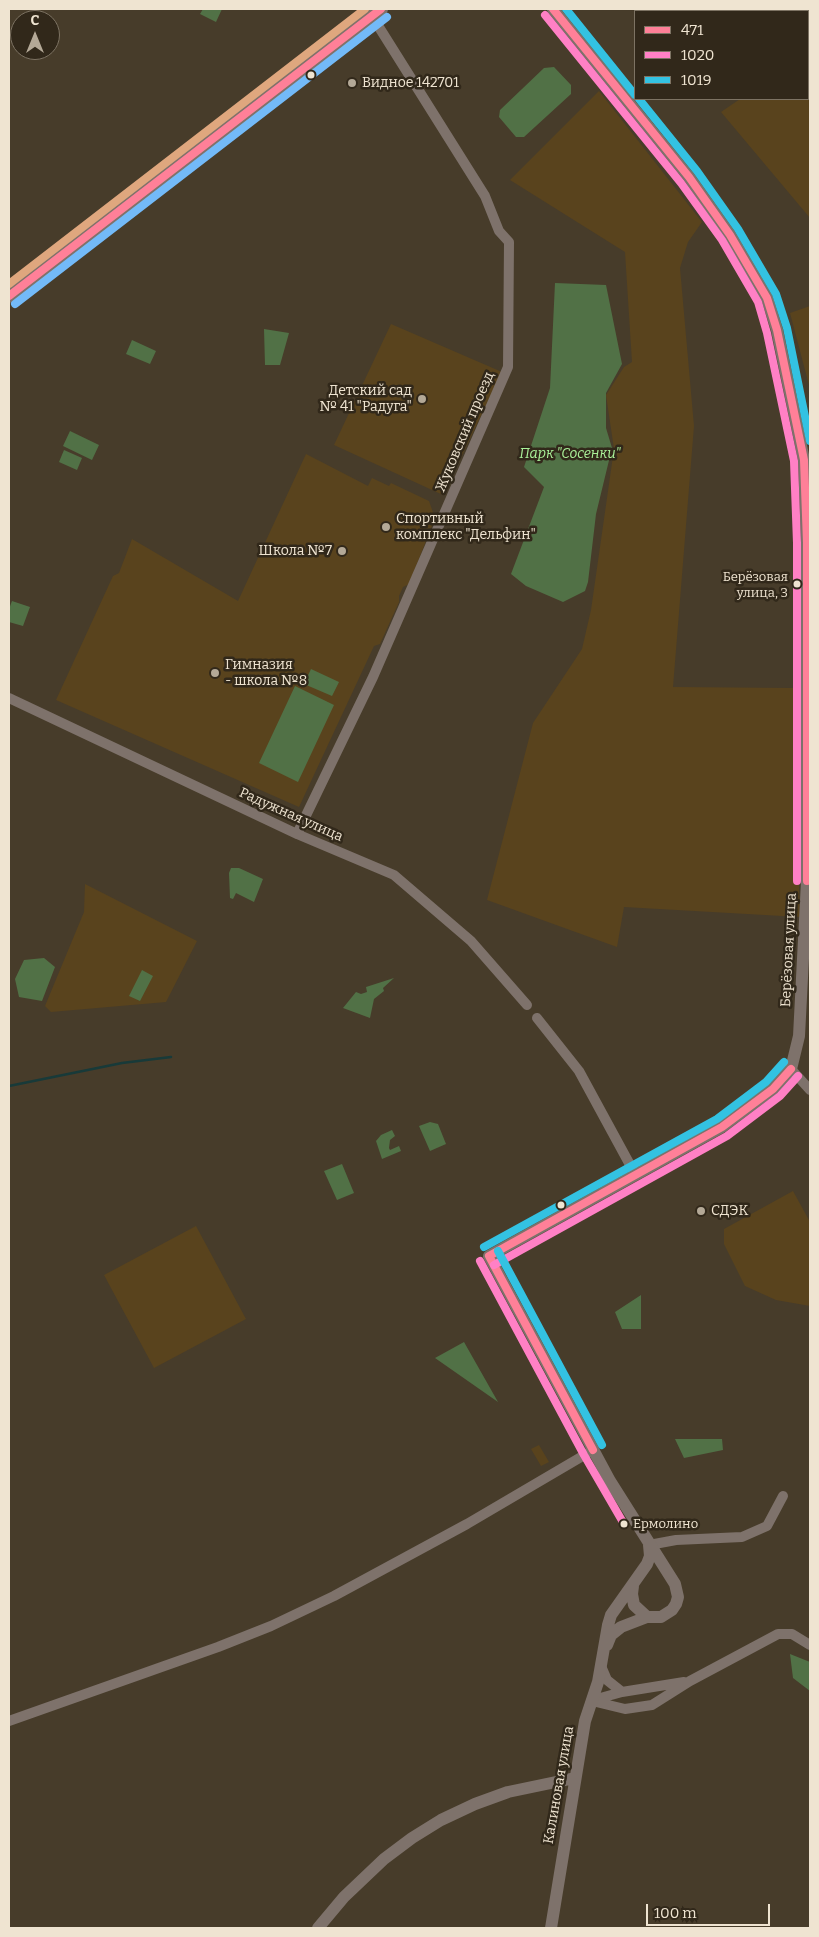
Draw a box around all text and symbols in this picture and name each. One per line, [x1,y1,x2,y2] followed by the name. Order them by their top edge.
[10,10,60,60] north arrow
[634,10,809,100] legend
[31,12,39,29] text: С
[681,21,703,39] text: 471
[681,46,714,64] text: 1020
[306,70,316,80] unlabelled marker
[681,71,712,89] text: 1019
[362,75,459,91] place label: Видное 142701
[346,77,358,89] marker: Видное 142701
[432,369,498,495] street label: Жуковский проезд
[319,383,412,416] place label: Детский сад № 41 "Радуга"
[416,393,428,405] marker: Детский сад № 41 "Радуга"
[519,446,621,462] park label: Парк "Сосенки"
[396,511,536,544] place label: Спортивный комплекс "Дельфин"
[380,521,392,533] marker: Спортивный комплекс "Дельфин"
[259,543,332,559] place label: Школа №7
[336,545,348,557] marker: Школа №7
[723,569,788,600] place label: Берёзовая улица, 3
[792,579,802,589] marker: Берёзовая улица, 3
[225,657,307,690] place label: Гимназия - школа №8
[209,667,221,679] marker: Гимназия - школа №8
[237,785,345,845] street label: Радужная улица
[778,892,800,1008] street label: Берёзовая улица
[556,1200,566,1210] unlabelled marker
[711,1203,748,1219] place label: СДЭК
[695,1205,707,1217] marker: СДЭК
[633,1516,698,1532] place label: Ермолино
[619,1519,629,1529] marker: Ермолино
[540,1725,578,1845] street label: Калиновая улица
[649,1894,773,1926] scale bar
[654,1904,697,1922] text: 100 m

